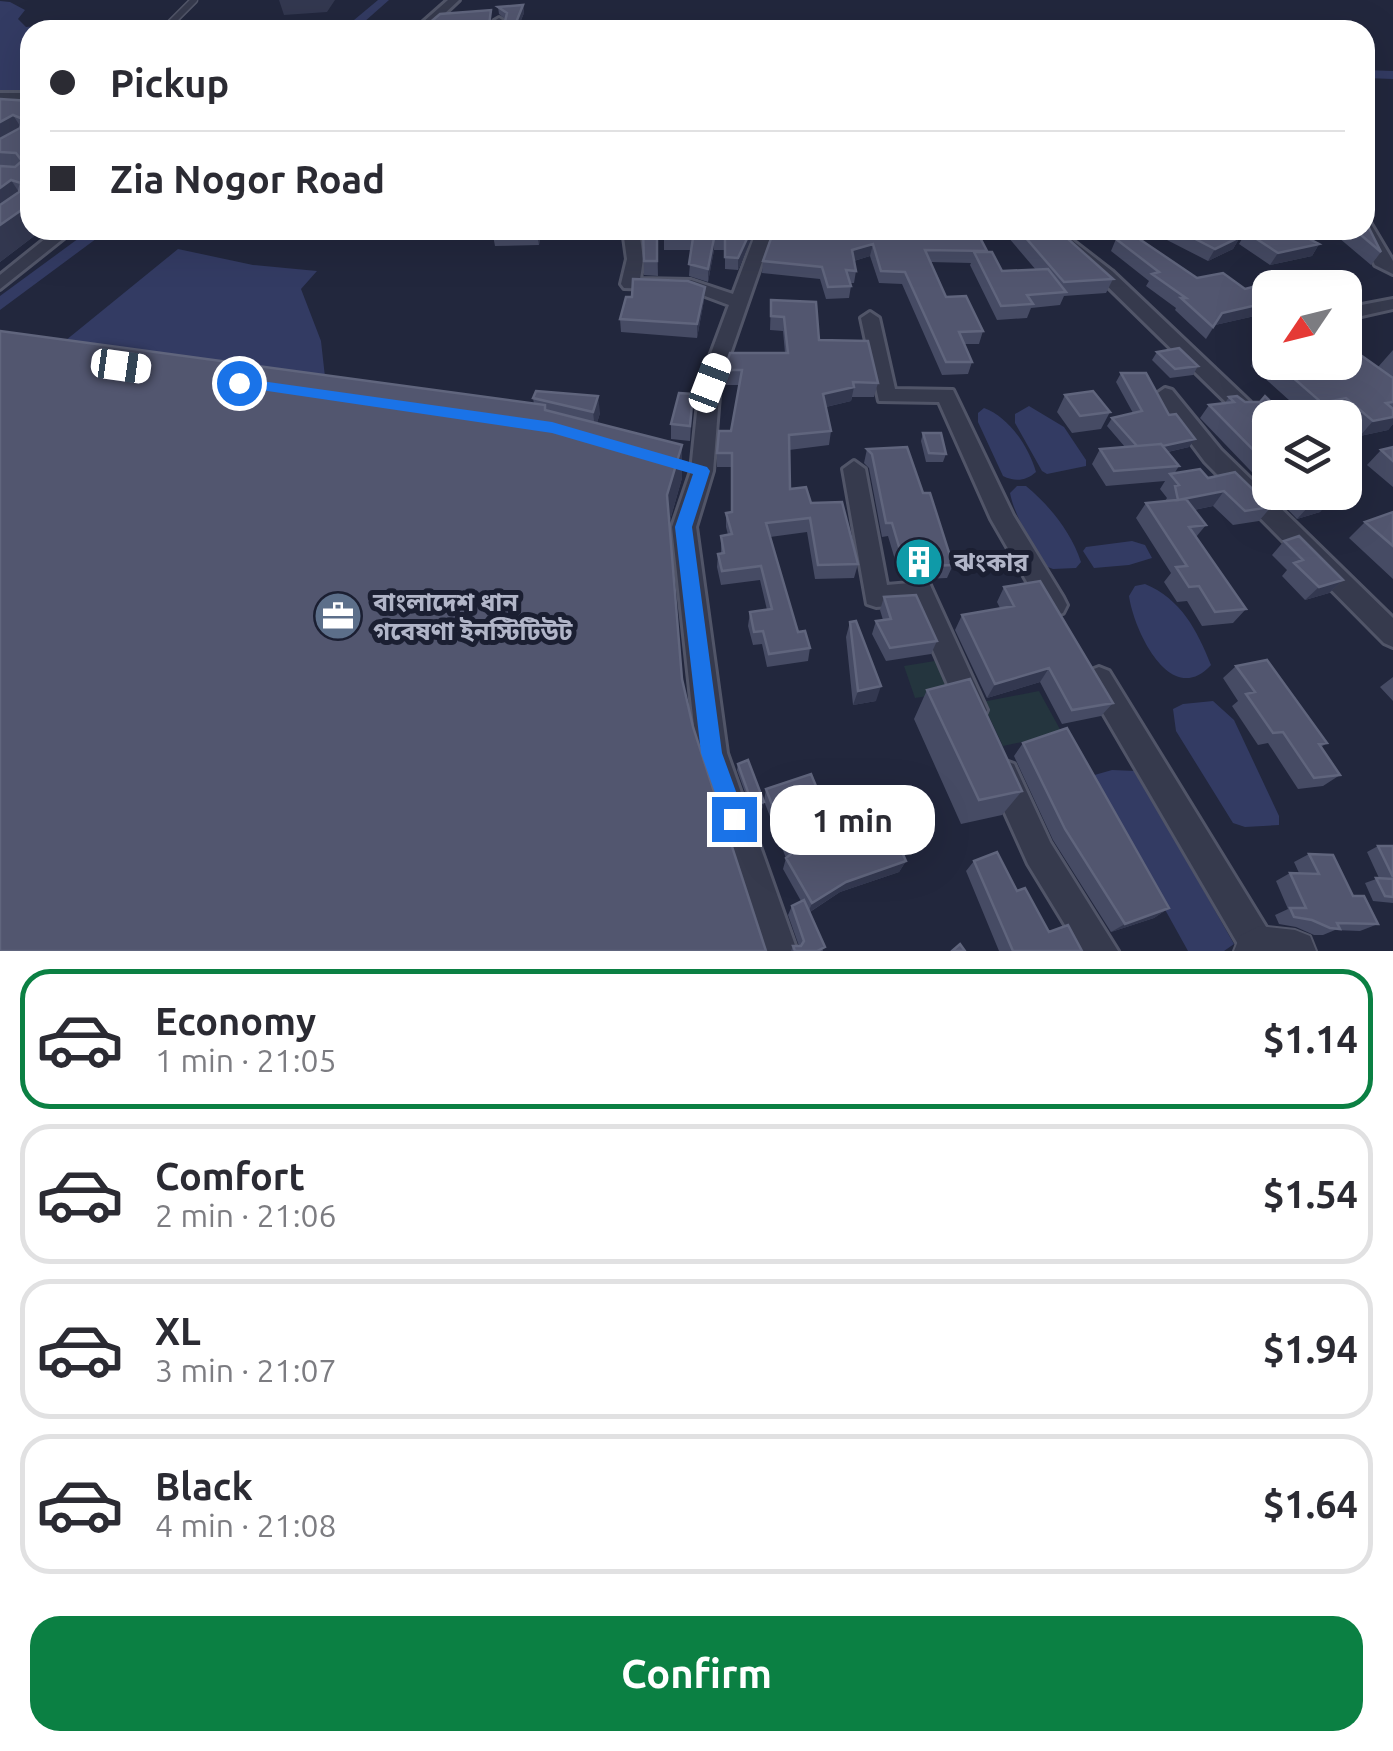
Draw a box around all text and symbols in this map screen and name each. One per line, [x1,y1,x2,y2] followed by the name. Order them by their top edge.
[110,62,229,104] text: Pickup
[110,158,385,200] text: Zia Nogor Road
[1252,270,1362,380] north arrow
[1252,270,1362,510] map controls
[89,347,153,385] car
[685,350,735,416] car
[217,361,262,406] route start
[1252,400,1362,510] button: layers
[893,536,945,588] building icon: ঝংকার
[953,548,1029,576] place label: ঝংকার
[372,588,574,645] place label: বাংলাদেশ ধান গবেষণা ইনস্টিটিউট
[312,590,364,642] office icon: বাংলাদেশ ধান গবেষণা ইনস্টিটিউট
[769,784,934,854] callout: 1 min
[712,797,757,842] route end
[812,802,893,838] text: 1 min
[35,994,125,1084] icon: car
[155,1000,316,1042] text: Economy
[1263,1018,1358,1060] text: $1.14
[155,1042,337,1078] text: 1 min · 21:05
[35,1149,125,1239] icon: car
[155,1155,305,1197] text: Comfort
[1263,1173,1358,1215] text: $1.54
[155,1197,337,1233] text: 2 min · 21:06
[35,1304,125,1394] icon: car
[155,1310,201,1352] text: XL
[1263,1328,1358,1370] text: $1.94
[155,1352,337,1388] text: 3 min · 21:07
[35,1459,125,1549] icon: car
[155,1465,253,1507] text: Black
[1263,1483,1358,1525] text: $1.64
[155,1507,337,1543] text: 4 min · 21:08
[30,1616,1363,1731] button: Confirm

